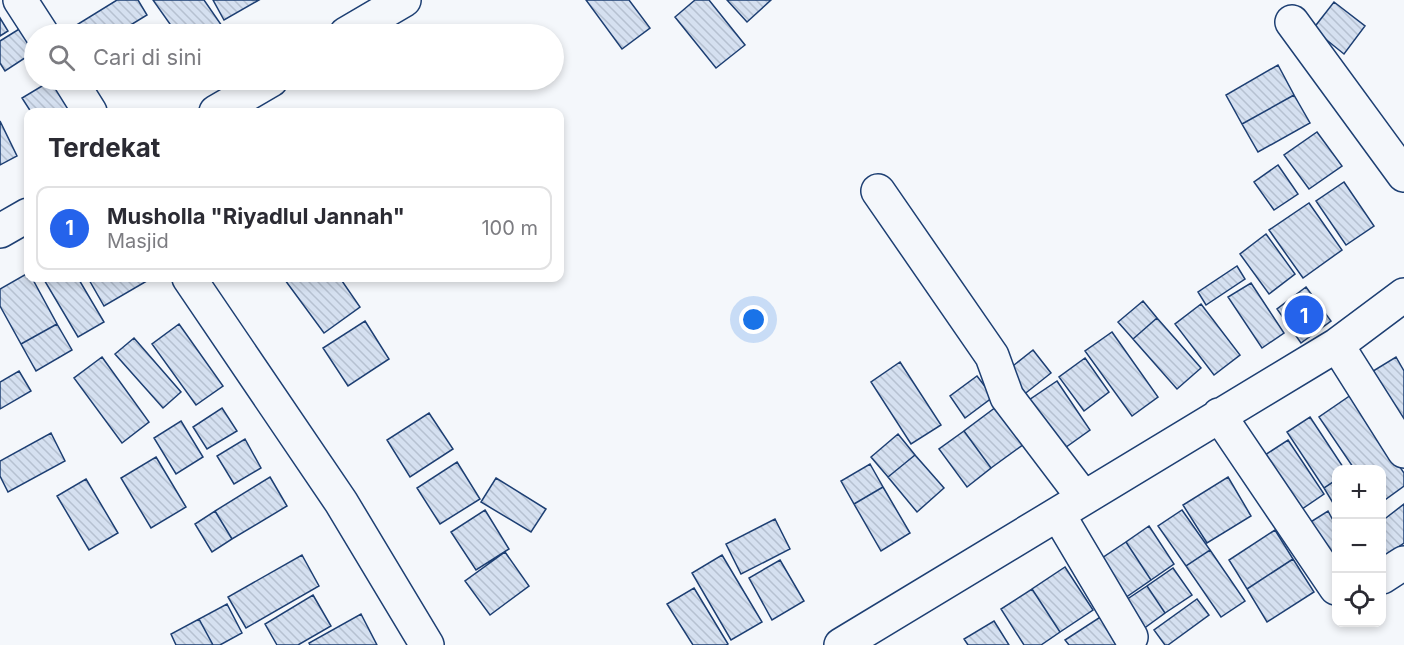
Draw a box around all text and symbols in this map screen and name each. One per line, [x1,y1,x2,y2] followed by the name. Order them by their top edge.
[24,24,564,90] search box
[45,41,78,74] icon: search
[93,44,202,70] text: Cari di sini
[48,132,160,163] text: Terdekat
[107,203,405,229] text: Musholla "Riyadlul Jannah"
[65,216,74,240] text: 1
[481,216,538,240] text: 100 m
[107,229,169,253] text: Masjid
[1284,292,1324,338] pin: 1
[739,305,768,334] your location
[1332,465,1386,627] map controls
[1332,465,1386,519] button: +
[1332,519,1386,573] button: −
[1332,573,1386,627] button: locate

